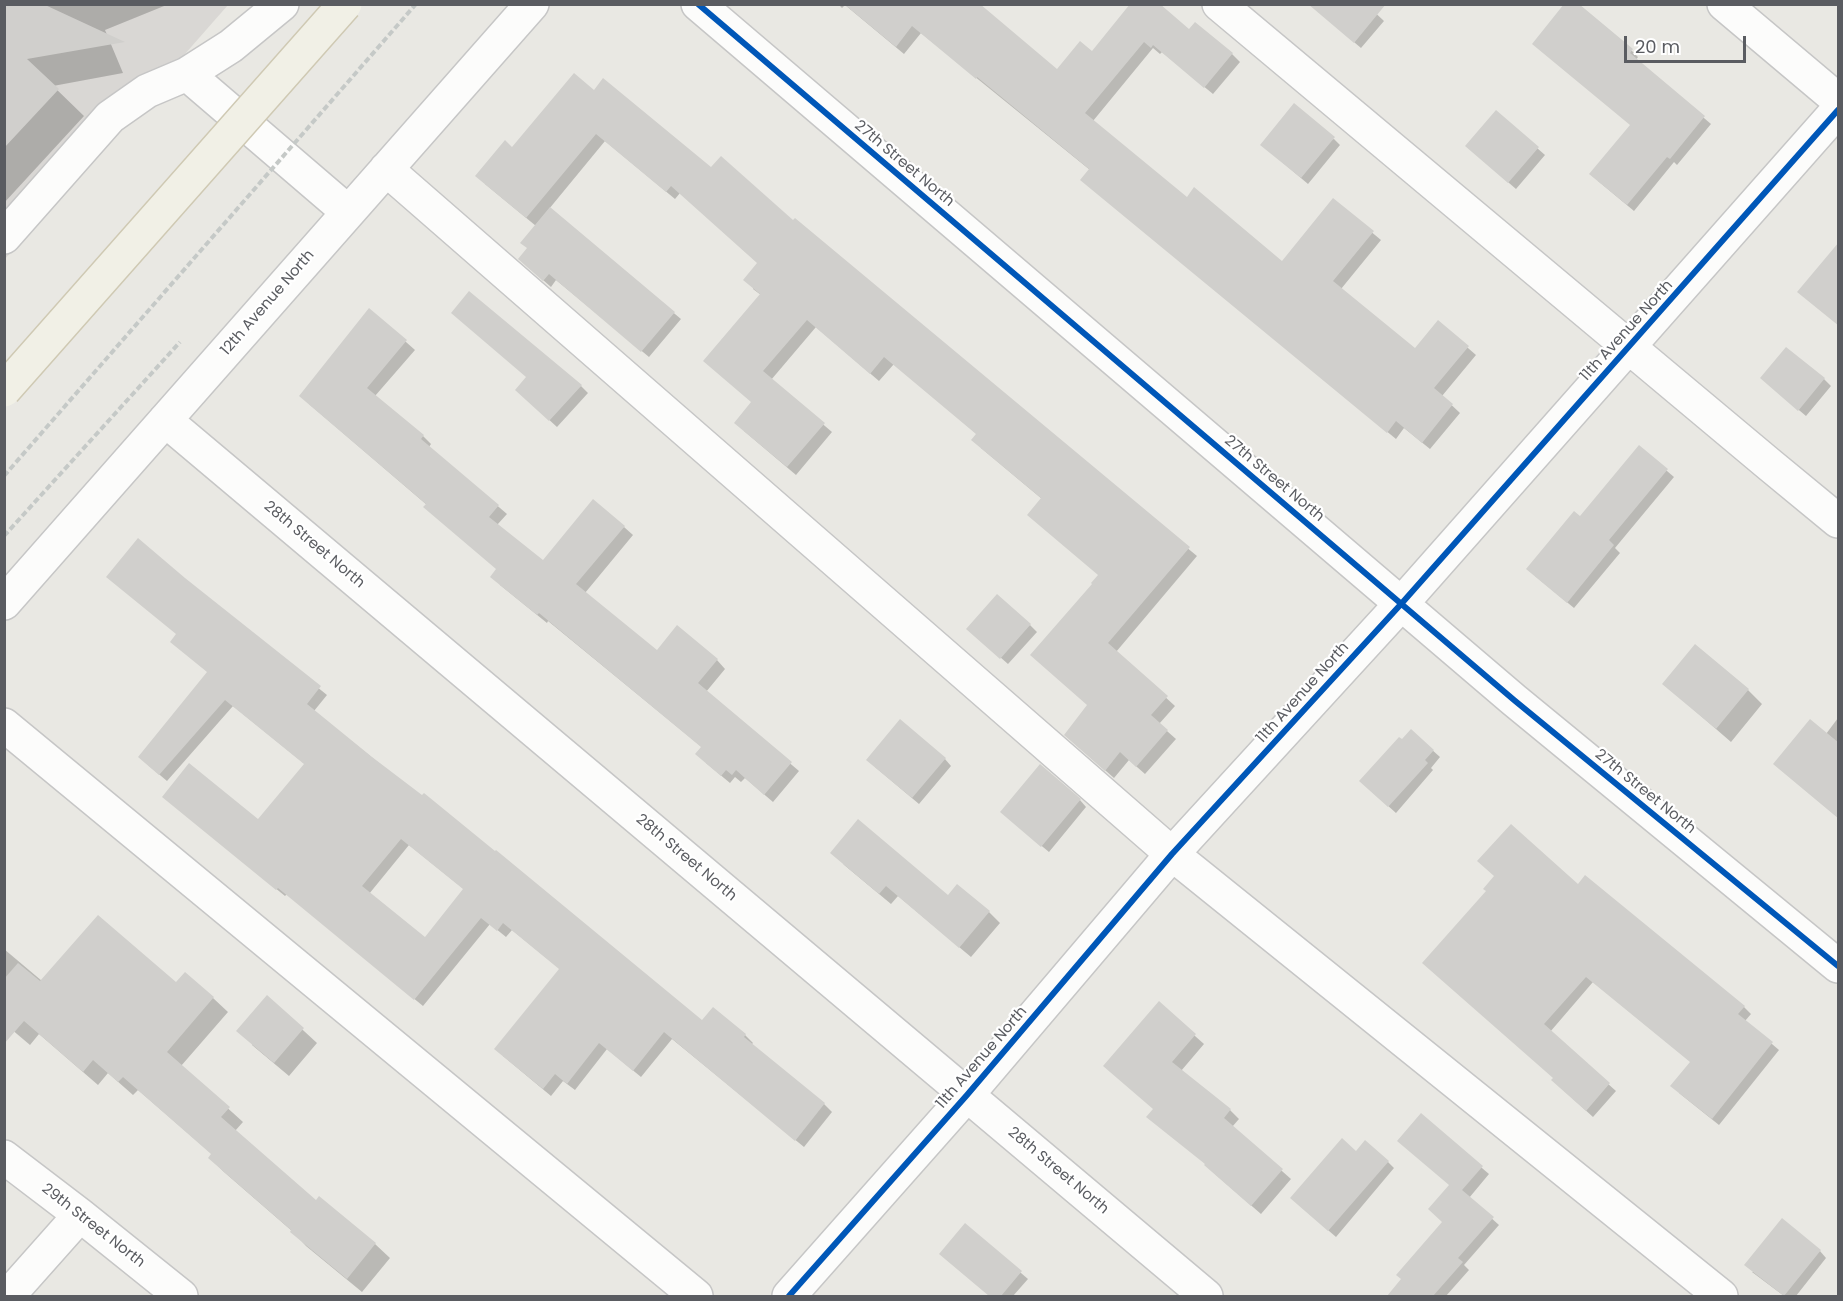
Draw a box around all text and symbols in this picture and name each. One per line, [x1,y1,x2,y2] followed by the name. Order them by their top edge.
[1627,24,1748,62] scale bar
[1635,34,1680,59] text: 20 m
[850,117,958,211] street label: 27th Street North
[217,247,319,359] street label: 12th Avenue North
[1577,277,1677,385] street label: 11th Avenue North
[1220,432,1328,526] street label: 27th Street North
[260,498,368,592] street label: 28th Street North
[1253,639,1353,747] street label: 11th Avenue North
[1591,746,1699,838] street label: 27th Street North
[632,811,740,905] street label: 28th Street North
[933,1003,1031,1113] street label: 11th Avenue North
[1004,1124,1112,1218] street label: 28th Street North
[38,1180,148,1272] street label: 29th Street North

